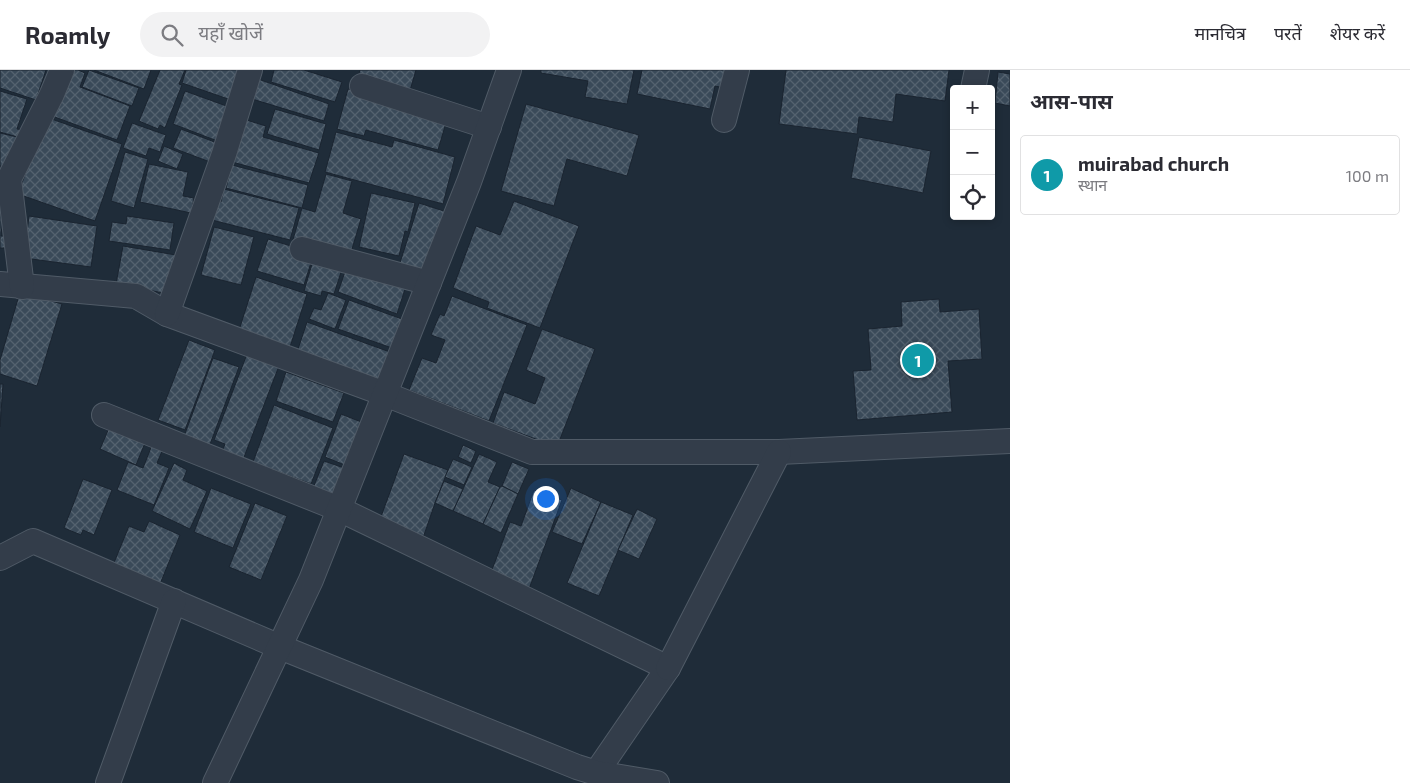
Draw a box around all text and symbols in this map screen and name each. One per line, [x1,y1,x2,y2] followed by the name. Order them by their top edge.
[140,12,490,57] search box
[25,20,110,49] text: Roamly
[158,21,186,49] icon: search
[198,21,263,44] text: यहाँ खोजें
[1194,22,1246,44] text: मानचित्र
[1274,22,1302,44] text: परतें
[1330,22,1385,44] text: शेयर करें
[950,85,995,220] map controls
[950,85,995,130] button: +
[1030,88,1113,113] text: आस-पास
[950,130,995,175] button: −
[1078,152,1229,175] text: muirabad church
[1044,166,1050,185] text: 1
[1346,166,1389,185] text: 100 m
[950,175,995,220] button: locate
[1078,175,1107,194] text: स्थान
[902,341,934,379] pin: 1
[533,486,559,512] your location

